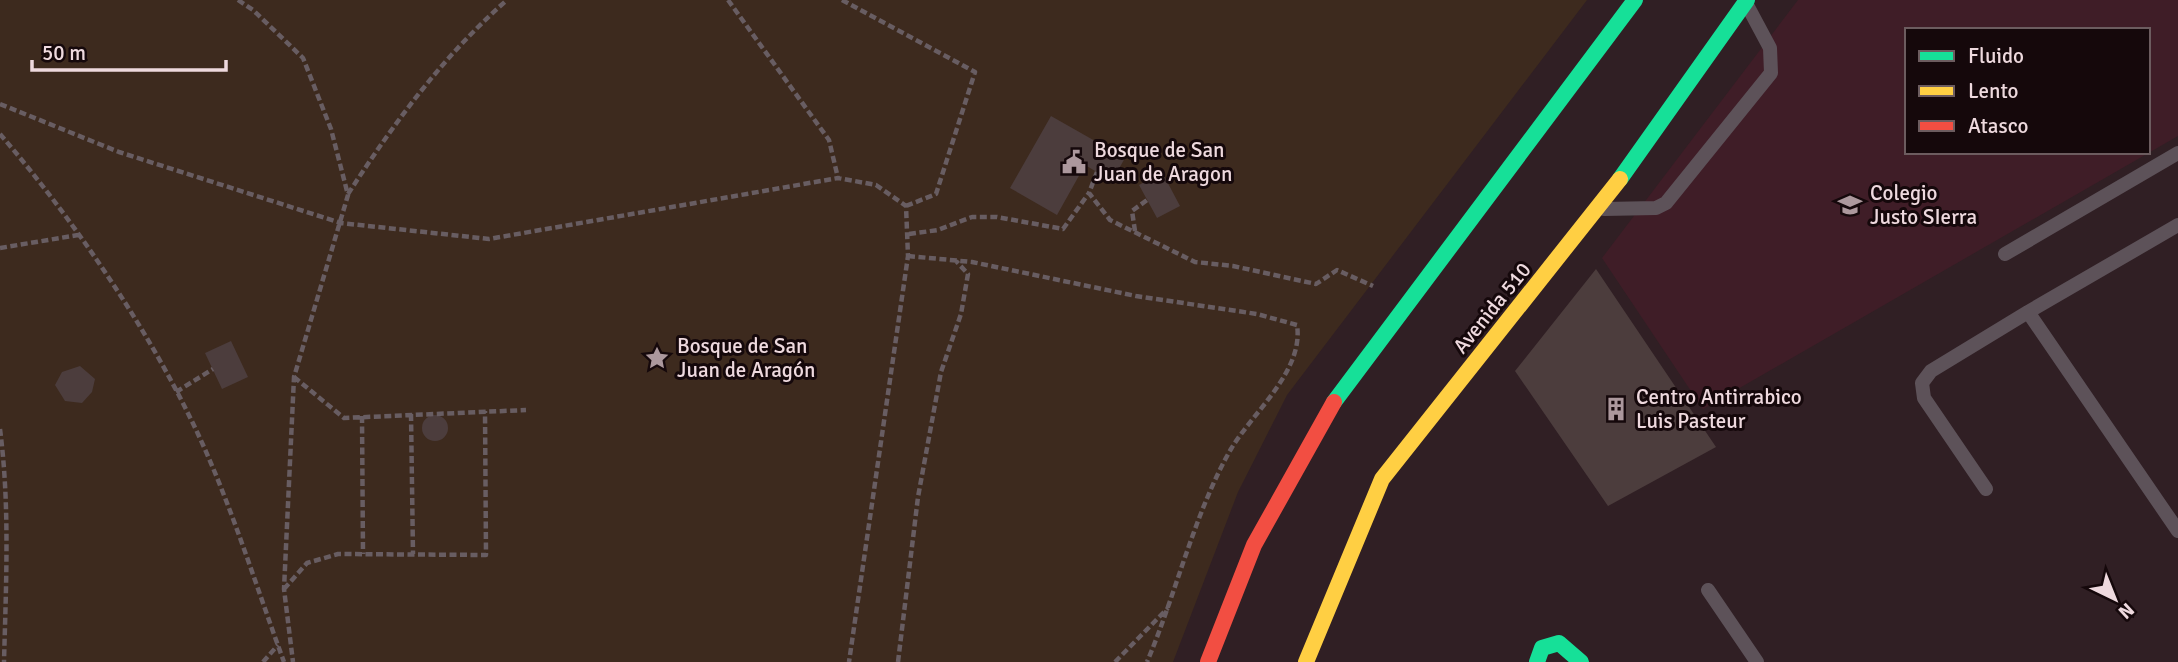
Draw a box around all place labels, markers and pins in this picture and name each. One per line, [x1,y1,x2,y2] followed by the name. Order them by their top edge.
[1094,137,1232,187] place label: Bosque de San Juan de Aragon
[1060,148,1088,176] public building icon: Bosque de San Juan de Aragon
[1870,180,1977,230] place label: Colegio Justo SIerra
[1836,191,1864,219] school or university icon: Colegio Justo SIerra
[677,333,815,383] place label: Bosque de San Juan de Aragón
[643,344,671,372] place icon: Bosque de San Juan de Aragón
[1636,384,1802,434] place label: Centro Antirrabico Luis Pasteur
[1602,395,1630,423] building icon: Centro Antirrabico Luis Pasteur

